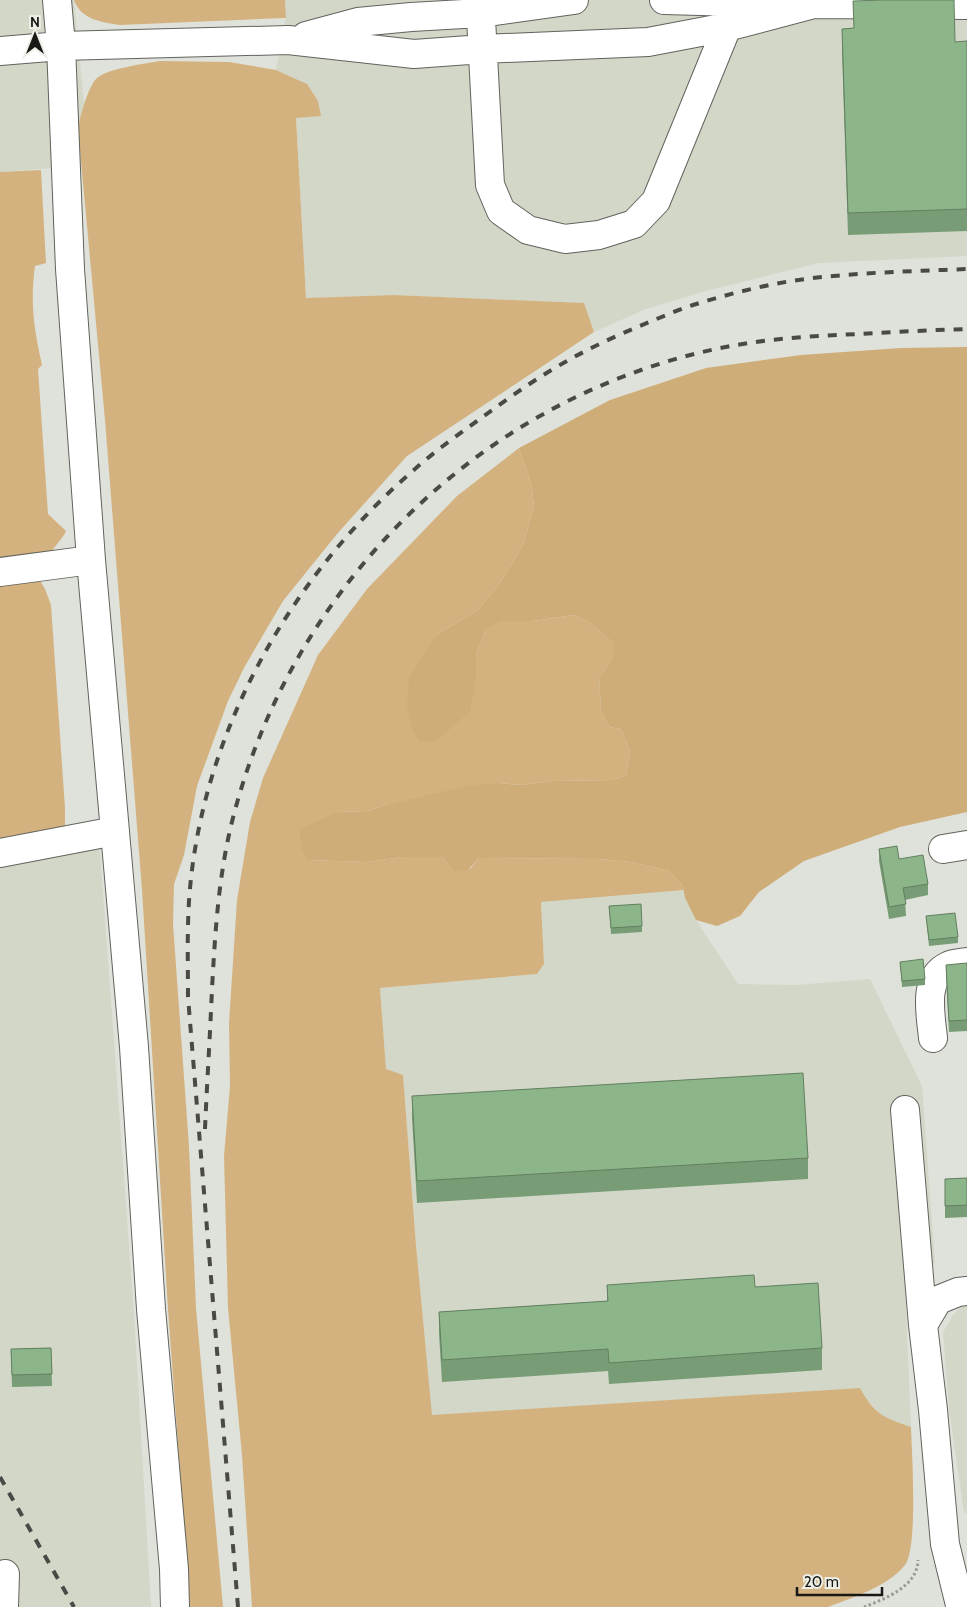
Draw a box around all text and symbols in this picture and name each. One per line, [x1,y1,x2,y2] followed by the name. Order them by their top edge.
[10,10,60,60] north arrow
[30,13,40,31] text: N
[797,1564,882,1596] scale bar
[804,1573,839,1591] text: 20 m

